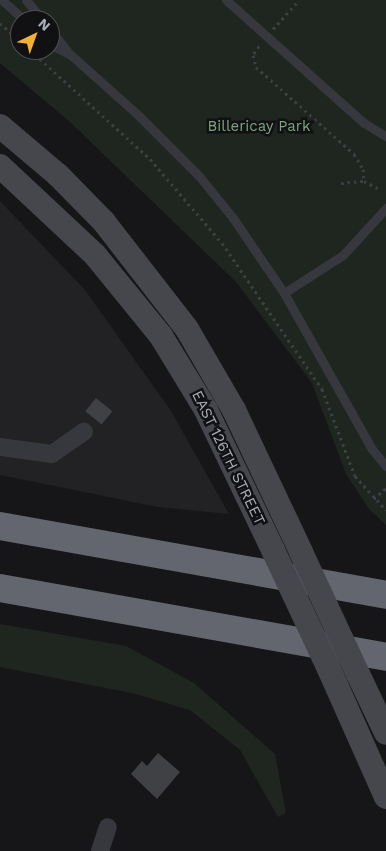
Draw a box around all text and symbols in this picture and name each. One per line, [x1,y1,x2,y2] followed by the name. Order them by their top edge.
[10,10,60,60] north arrow
[35,15,54,34] text: N
[207,118,311,136] park label: Billericay Park
[187,388,269,528] street label: EAST 126TH STREET

